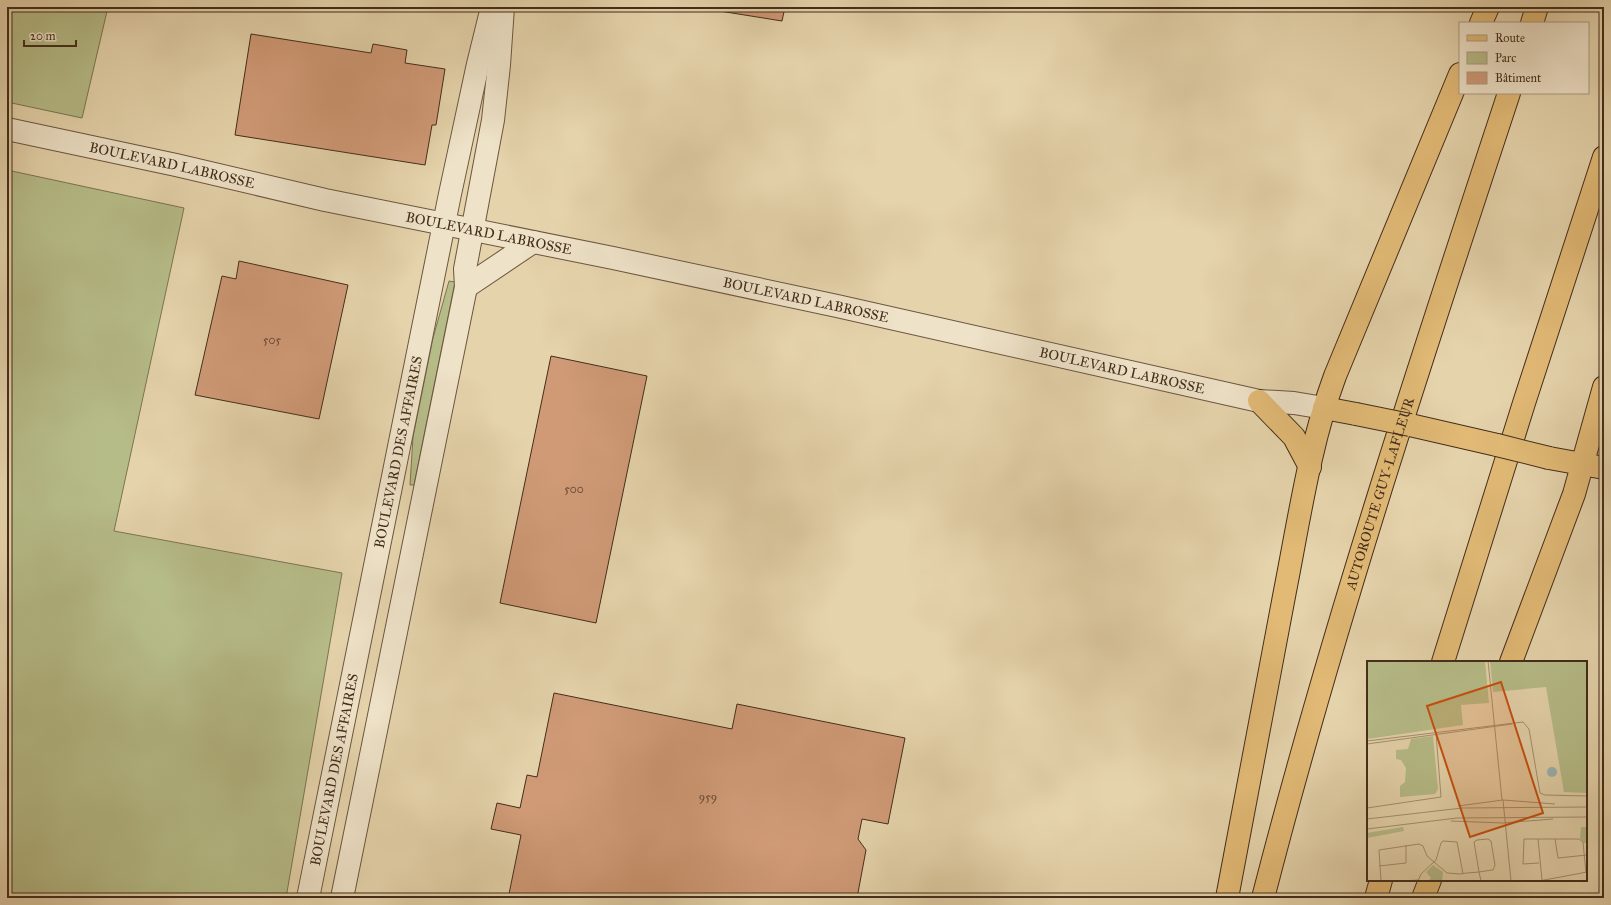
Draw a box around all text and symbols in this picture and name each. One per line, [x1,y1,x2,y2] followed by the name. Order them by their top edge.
[24,22,76,48] scale bar
[1459,22,1589,94] legend
[30,29,56,43] text: 20 m
[1495,31,1525,45] text: Route
[1495,51,1516,65] text: Parc
[1495,71,1542,85] text: Bâtiment
[88,139,256,192] street label: BOULEVARD LABROSSE
[404,208,573,259] street label: BOULEVARD LABROSSE
[721,274,890,326] street label: BOULEVARD LABROSSE
[263,333,281,347] house number: 505
[1038,344,1206,398] street label: BOULEVARD LABROSSE
[371,354,426,550] street label: BOULEVARD DES AFFAIRES
[1342,394,1418,593] street label: AUTOROUTE GUY-LAFLEUR
[564,482,584,496] house number: 500
[1367,661,1587,881] inset map
[307,672,362,867] street label: BOULEVARD DES AFFAIRES
[699,790,717,804] house number: 959

